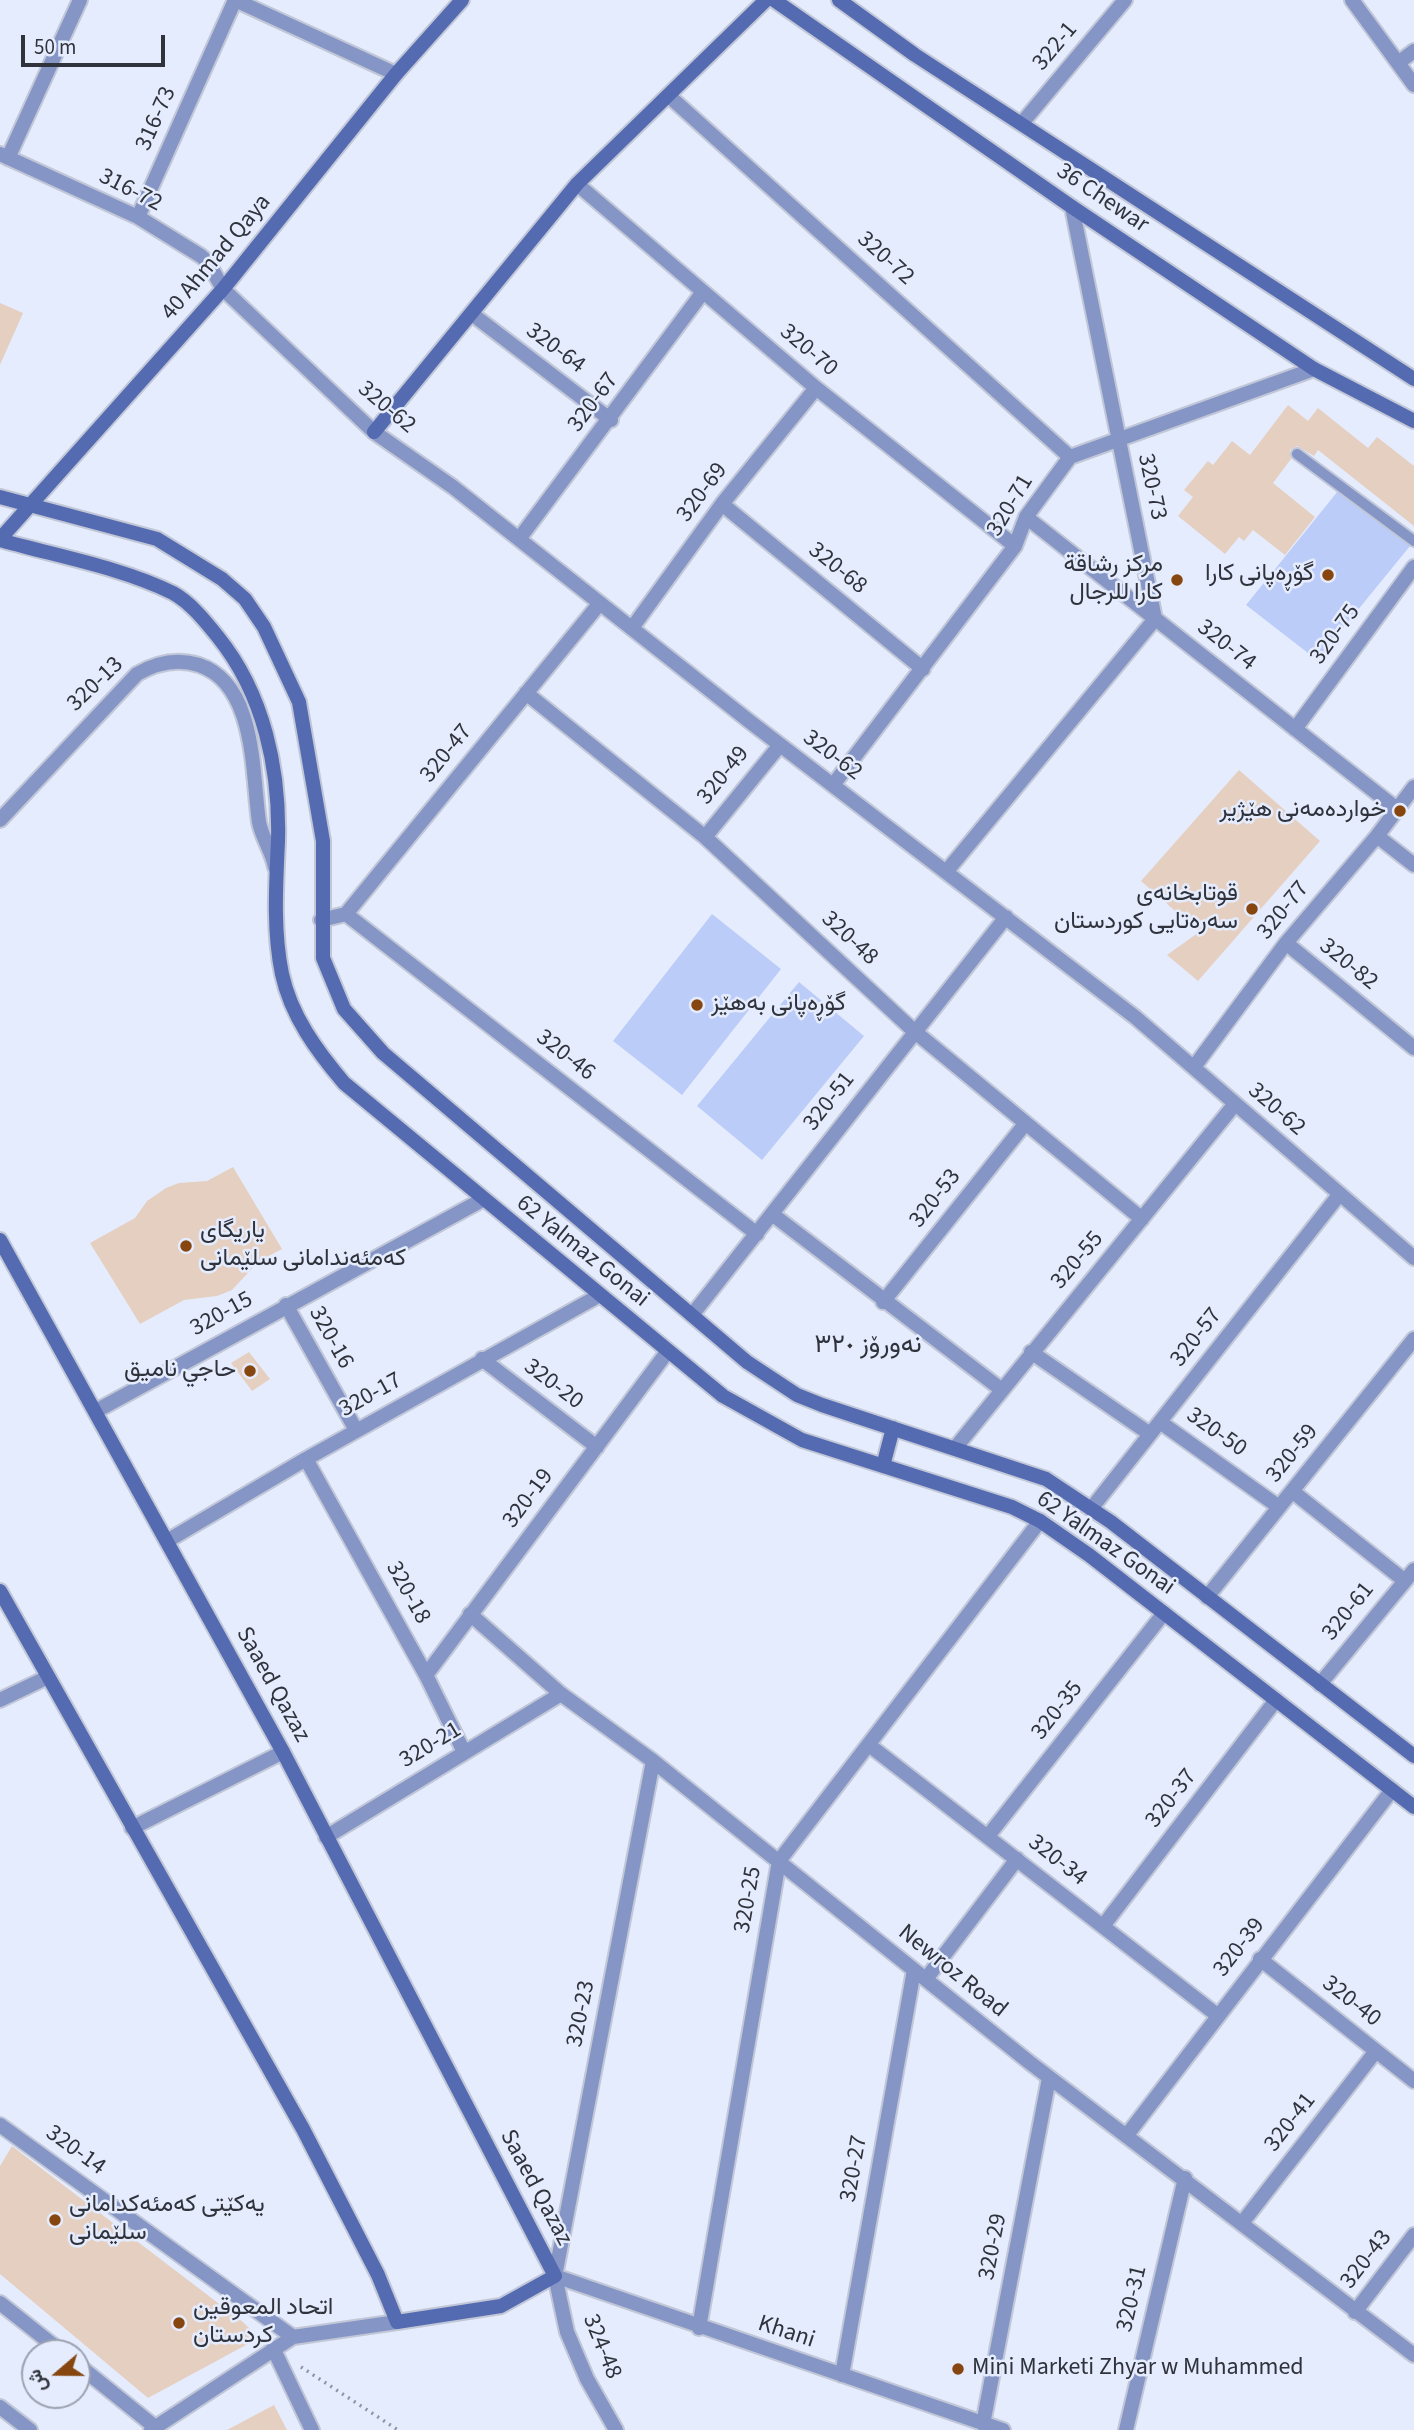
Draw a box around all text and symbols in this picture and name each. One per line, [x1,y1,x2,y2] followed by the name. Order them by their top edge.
[1027,17,1085,77] street label: 322-1
[24,21,168,65] scale bar
[34,32,76,62] text: 50 m
[130,82,184,156] street label: 316-73
[1050,158,1154,240] street label: 36 Chewar
[94,163,166,219] street label: 316-72
[156,189,278,327] street label: 40 Ahmad Qaya
[850,226,920,292] street label: 320-72
[520,317,590,381] street label: 320-64
[773,318,843,384] street label: 320-70
[562,368,626,438] street label: 320-67
[351,375,421,441] street label: 320-62
[1130,451,1172,523] street label: 320-73
[671,458,735,528] street label: 320-69
[981,470,1041,542] street label: 320-71
[802,537,872,601] street label: 320-68
[1063,552,1163,608] place label: مركز رشاقة كارا للرجال
[1205,561,1314,589] place label: گۆڕەپانی کارا
[1320,567,1336,583] marker: گۆڕەپانی کارا
[1169,572,1185,588] marker: مركز رشاقة كارا للرجال
[1305,599,1367,671] street label: 320-75
[1191,614,1261,678] street label: 320-74
[62,651,130,719] street label: 320-13
[415,719,479,789] street label: 320-47
[797,724,867,788] street label: 320-62
[692,741,756,811] street label: 320-49
[1219,797,1386,825] place label: خواردەمەنی هێژیر
[1392,803,1408,819] marker: خواردەمەنی هێژیر
[1252,876,1316,946] street label: 320-77
[1054,881,1238,937] place label: قوتابخانەی سەرەتایی کوردستان
[1244,901,1260,917] marker: قوتابخانەی سەرەتایی کوردستان
[815,906,883,972] street label: 320-48
[1313,933,1383,997] street label: 320-82
[711,991,846,1019] place label: گۆڕەپانی بەهێز
[689,997,705,1013] marker: گۆڕەپانی بەهێز
[530,1024,600,1088] street label: 320-46
[798,1067,862,1137] street label: 320-51
[1241,1077,1311,1143] street label: 320-62
[904,1164,968,1234] street label: 320-53
[510,1190,654,1314] street label: 62 Yalmaz Gonai
[200,1218,406,1274] place label: یاریگای کەمئەندامانی سلێمانی
[1045,1226,1111,1296] street label: 320-55
[178,1238,194,1254] marker: یاریگای کەمئەندامانی سلێمانی
[186,1286,258,1344] street label: 320-15
[301,1302,359,1374] street label: 320-16
[1165,1303,1229,1373] street label: 320-57
[814,1330,922,1362] district label: نەورۆز ٣٢٠
[518,1353,588,1417] street label: 320-20
[124,1357,236,1385] place label: حاجي ناميق
[242,1363,258,1379] marker: حاجي ناميق
[335,1367,407,1425] street label: 320-17
[1180,1402,1252,1464] street label: 320-50
[1261,1419,1325,1489] street label: 320-59
[497,1464,561,1534] street label: 320-19
[1030,1486,1180,1602] street label: 62 Yalmaz Gonai
[378,1557,436,1629] street label: 320-18
[1317,1577,1381,1647] street label: 320-61
[229,1622,315,1748] street label: Saaed Qazaz
[1026,1676,1090,1746] street label: 320-35
[395,1716,467,1776] street label: 320-21
[1140,1764,1204,1834] street label: 320-37
[1022,1829,1092,1893] street label: 320-34
[729,1864,769,1936] street label: 320-25
[1208,1913,1272,1983] street label: 320-39
[892,1919,1012,2025] street label: Newroz Road
[1316,1970,1386,2034] street label: 320-40
[561,1978,603,2050] street label: 320-23
[1259,2088,1323,2158] street label: 320-41
[39,2120,111,2182] street label: 320-14
[492,2125,578,2251] street label: Saaed Qazaz
[835,2133,875,2205] street label: 320-27
[69,2192,265,2248] place label: یەکێتی کەمئەکدامانی سلێمانی
[973,2211,1015,2283] street label: 320-29
[47,2212,63,2228] marker: یەکێتی کەمئەکدامانی سلێمانی
[1335,2225,1399,2295] street label: 320-43
[1111,2263,1155,2335] street label: 320-31
[193,2295,333,2351] place label: اتحاد المعوقین کردستان
[575,2310,627,2384] street label: 324-48
[754,2310,818,2356] street label: Khani
[171,2315,187,2331] marker: اتحاد المعوقین کردستان
[21,2339,91,2409] north arrow
[972,2355,1304,2383] place label: Mini Marketi Zhyar w Muhammed
[950,2361,966,2377] marker: Mini Marketi Zhyar w Muhammed
[21,2365,54,2396] text: ش

